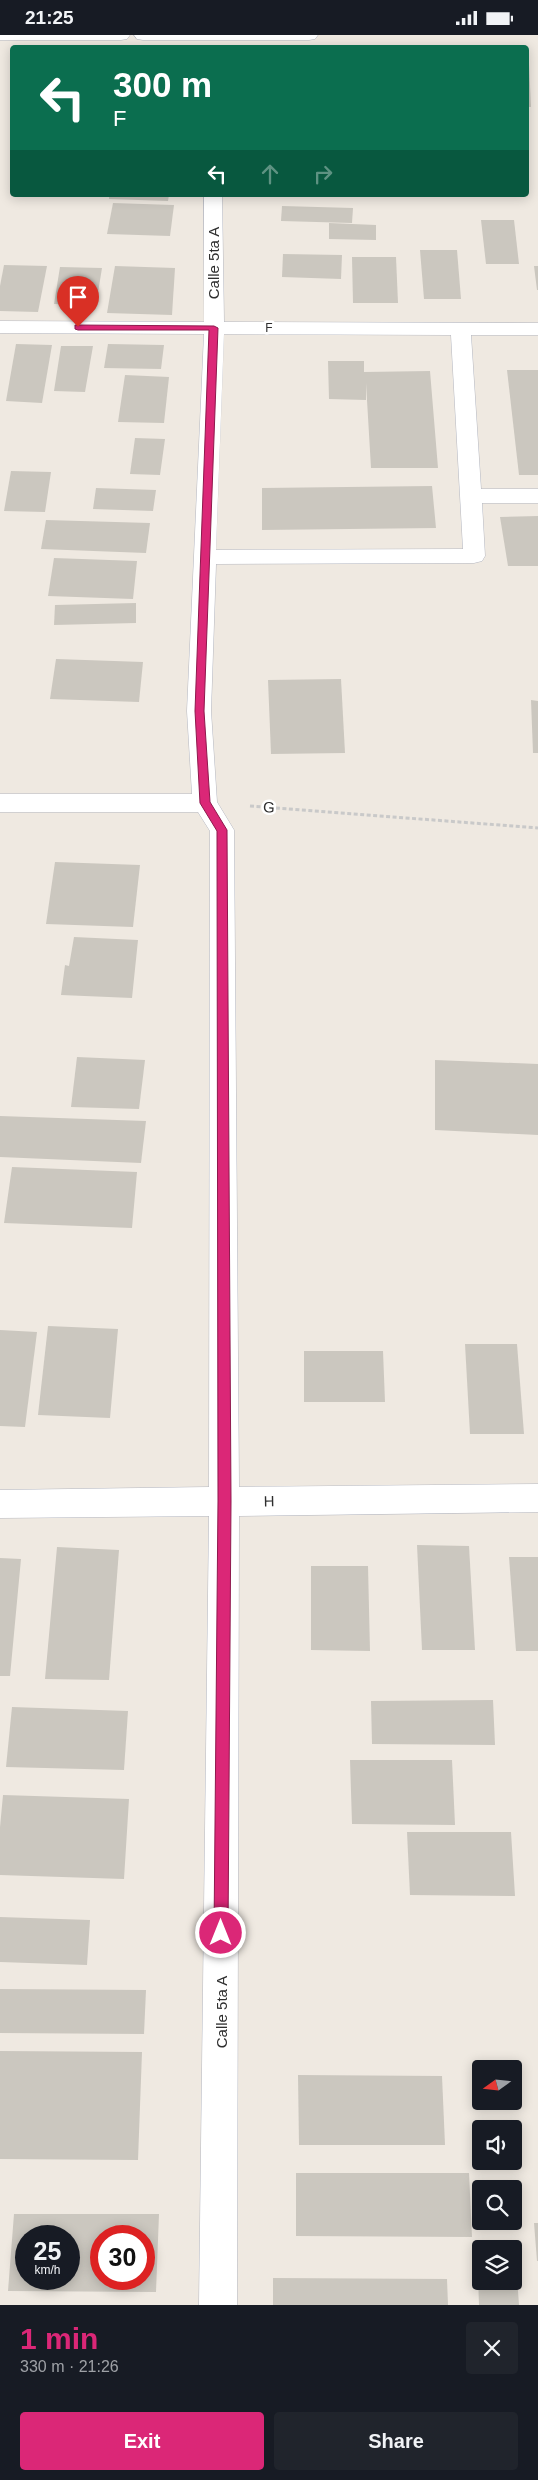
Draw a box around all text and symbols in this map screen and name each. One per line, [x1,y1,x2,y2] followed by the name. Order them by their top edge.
[25,7,74,28] text: 21:25
[30,65,95,130] icon: left
[113,65,212,104] text: 300 m
[113,106,126,131] text: F
[203,160,231,188] icon: left
[256,160,284,188] icon: ahead
[309,160,337,188] icon: right
[205,227,222,299] street label: Calle 5ta A
[57,276,99,327] pin
[64,283,92,311] icon: arrive
[265,321,273,335] street label: F
[263,798,275,816] street label: G
[263,1492,275,1510] street label: H
[194,1906,246,1958] position arrow
[213,1976,230,2048] street label: Calle 5ta A
[472,2060,522,2110] north arrow
[472,2060,522,2290] map controls
[472,2120,522,2170] button: sound
[472,2180,522,2230] button: search
[90,2225,155,2290] speed limit sign: 30
[34,2237,61,2265] text: 25
[472,2240,522,2290] button: layers
[34,2263,61,2277] text: km/h
[20,2322,98,2355] text: 1 min
[466,2322,518,2374] button: close
[20,2358,119,2375] text: 330 m · 21:26
[20,2412,264,2470] button: Exit
[274,2412,518,2470] button: Share

